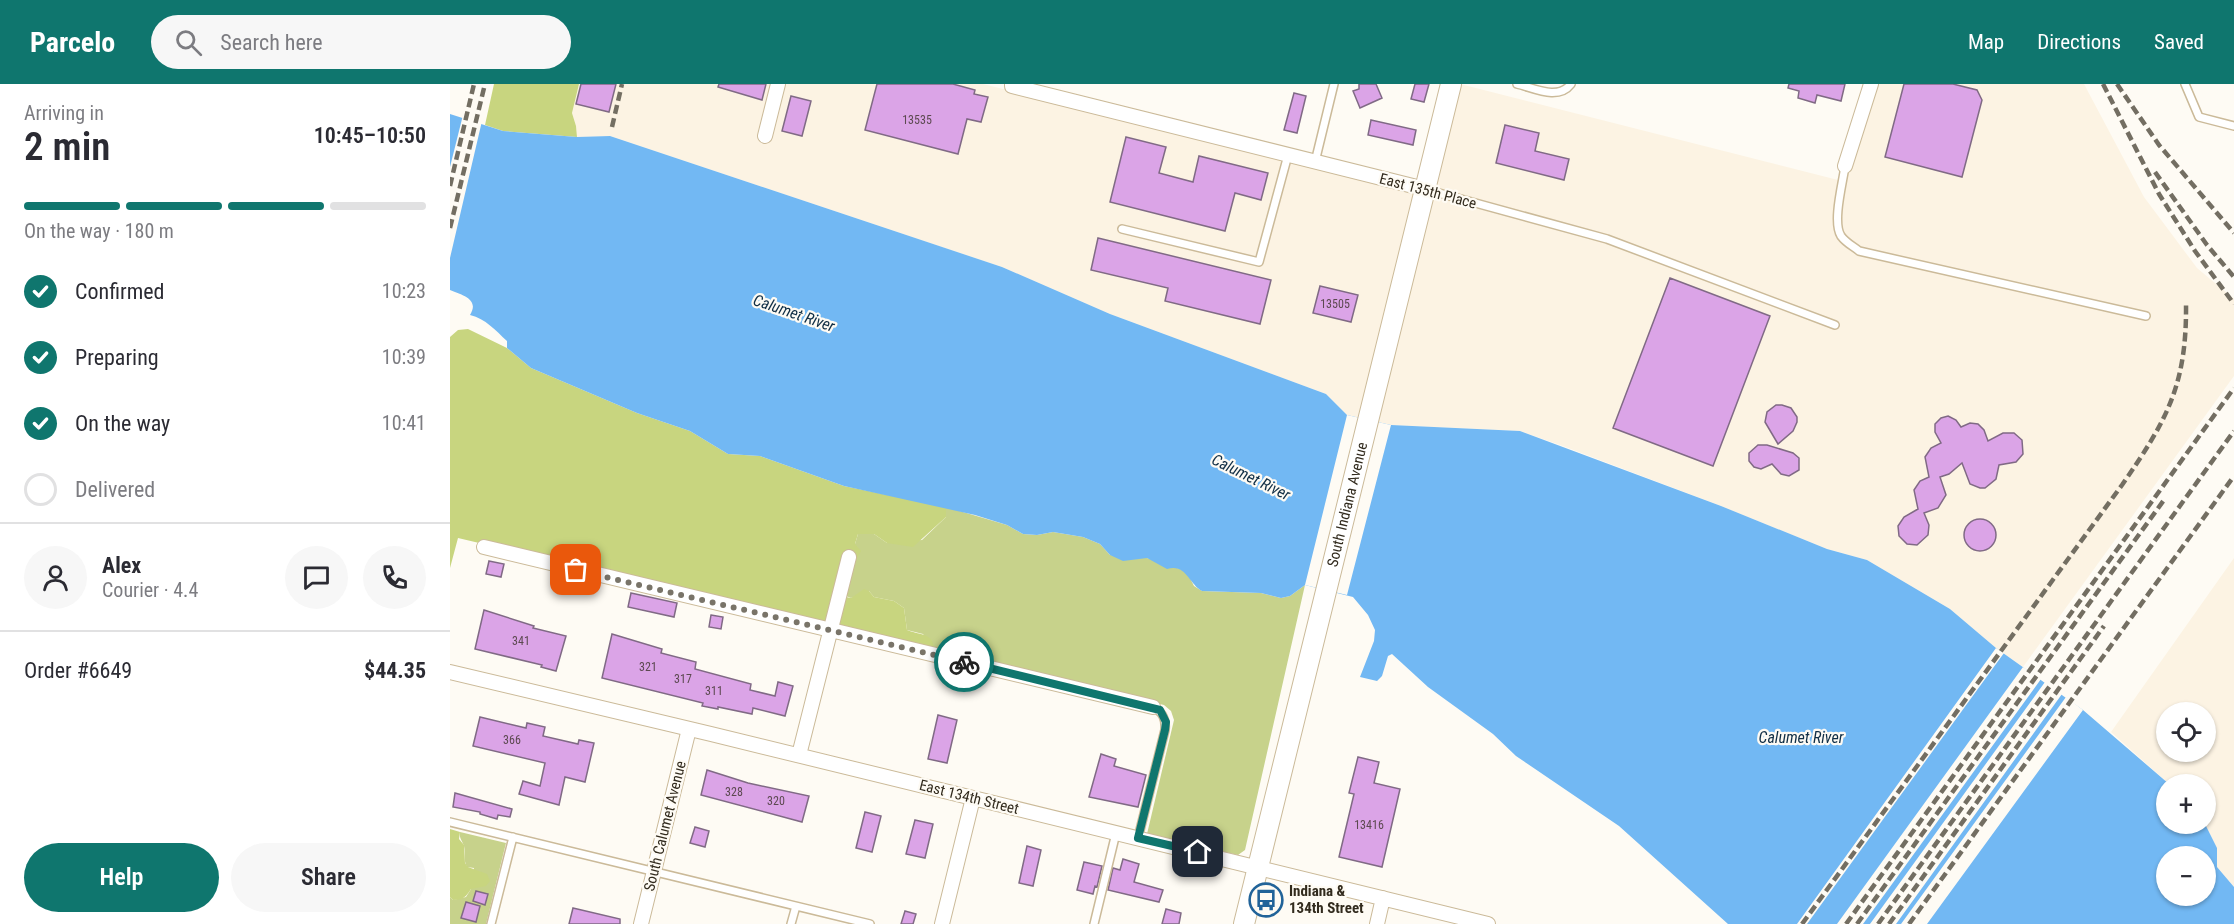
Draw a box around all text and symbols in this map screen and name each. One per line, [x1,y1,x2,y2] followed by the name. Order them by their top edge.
[151,15,571,69] search box
[30,26,115,59] text: Parcelo
[172,26,205,59] icon: search
[220,30,323,55] text: Search here
[1968,30,2004,54] text: Map
[2037,30,2121,54] text: Directions
[2154,30,2204,54] text: Saved
[24,101,104,125] text: Arriving in
[902,113,932,127] house number: 13535
[314,123,426,148] text: 10:45–10:50
[24,124,110,170] text: 2 min
[1378,169,1478,213] street label: East 135th Place
[24,219,174,243] text: On the way · 180 m
[24,275,57,308] icon: check
[75,279,164,304] text: Confirmed
[382,279,426,303] text: 10:23
[751,290,838,336] water label: Calumet River
[1320,297,1350,311] house number: 13505
[24,341,57,374] icon: check
[75,345,159,370] text: Preparing
[382,345,426,369] text: 10:39
[24,407,57,440] icon: check
[75,411,170,436] text: On the way
[382,411,426,435] text: 10:41
[1323,440,1371,569] street label: South Indiana Avenue
[1209,450,1294,505] water label: Calumet River
[75,477,155,502] text: Delivered
[550,544,601,595] pin
[24,546,87,609] button: person
[285,546,348,609] button: chat
[363,546,426,609] button: phone
[102,553,141,578] text: Alex
[559,553,592,586] icon: bag
[102,578,198,602] text: Courier · 4.4
[934,632,994,692] courier
[512,634,530,648] house number: 341
[948,646,981,679] icon: bike
[24,658,132,683] text: Order #6649
[364,658,426,683] text: $44.35
[639,660,657,674] house number: 321
[674,672,692,686] house number: 317
[705,684,723,698] house number: 311
[2156,702,2216,906] map controls
[2156,702,2216,762] button: locate
[1759,728,1845,747] water label: Calumet River
[503,733,521,747] house number: 366
[640,759,690,893] street label: South Calumet Avenue
[2156,774,2216,834] button: +
[917,776,1021,818] street label: East 134th Street
[725,785,743,799] house number: 328
[767,794,785,808] house number: 320
[1354,818,1384,832] house number: 13416
[1172,826,1223,877] pin
[1181,835,1214,868] icon: home
[24,843,219,912] button: Help
[231,843,426,912] button: Share
[2156,846,2216,906] button: −
[1248,882,1284,918] bus stop icon: Indiana & 134th Street
[1289,882,1364,917] place label: Indiana & 134th Street

